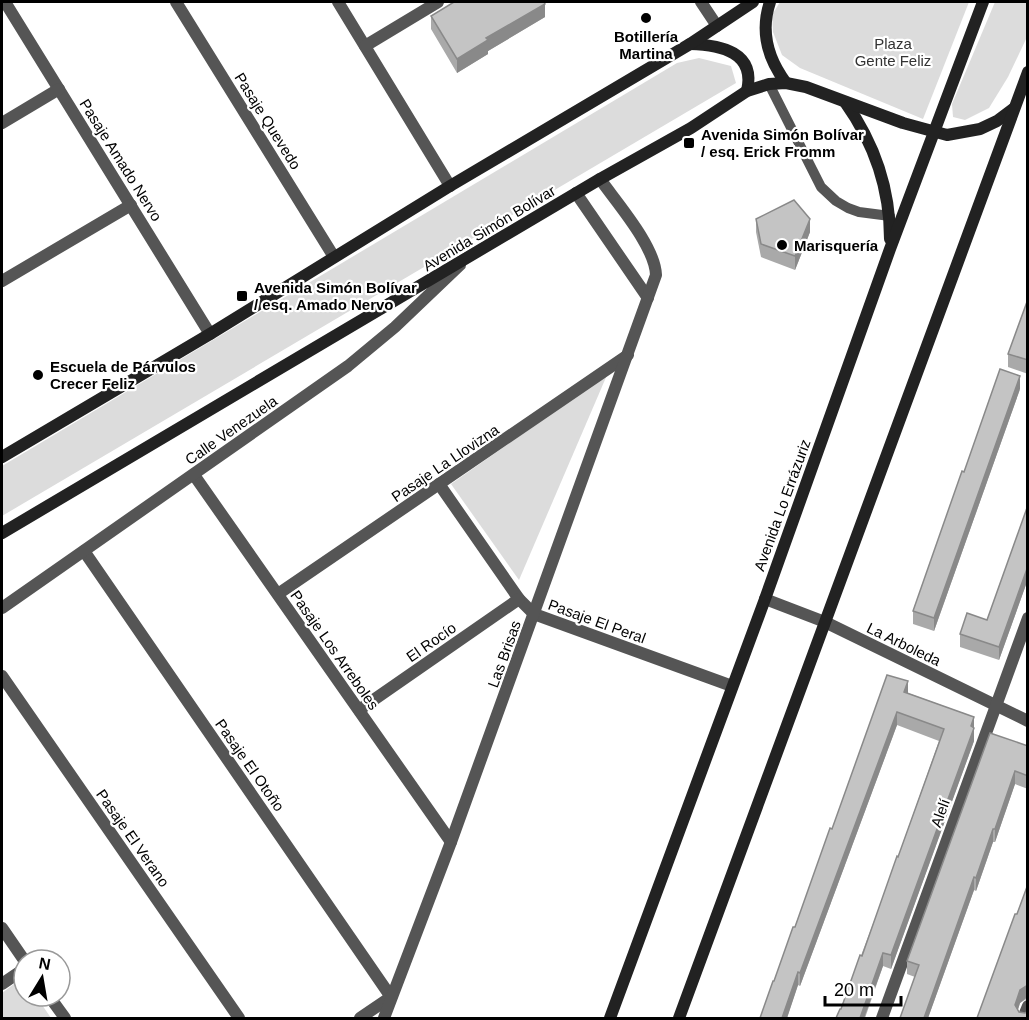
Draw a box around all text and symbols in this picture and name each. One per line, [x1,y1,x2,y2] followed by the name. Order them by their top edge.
[639,11,653,25] marker: Botillería Martina
[614,28,679,62] place label: Botillería Martina
[855,35,931,69] park label: Plaza Gente Feliz
[231,69,305,173] street label: Pasaje Quevedo
[76,96,166,224] street label: Pasaje Amado Nervo
[701,126,864,160] place label: Avenida Simón Bolívar / esq. Erick Fromm
[682,136,696,150] marker: Avenida Simón Bolívar / esq. Erick Fromm
[420,182,558,274] street label: Avenida Simón Bolívar
[794,237,879,254] place label: Marisquería
[775,238,789,252] marker: Marisquería
[254,279,417,313] place label: Avenida Simón Bolívar / esq. Amado Nervo
[235,289,249,303] marker: Avenida Simón Bolívar / esq. Amado Nervo
[50,358,196,392] place label: Escuela de Párvulos Crecer Feliz
[31,368,45,382] marker: Escuela de Párvulos Crecer Feliz
[182,392,281,468] street label: Calle Venezuela
[388,420,502,505] street label: Pasaje La Llovizna
[750,437,814,573] street label: Avenida Lo Errázuriz
[287,587,383,713] street label: Pasaje Los Arreboles
[546,595,648,647] street label: Pasaje El Peral
[484,618,524,690] street label: Las Brisas
[403,619,459,665] street label: El Rocío
[864,619,944,669] street label: La Arboleda
[212,716,288,814] street label: Pasaje El Otoño
[93,786,173,890] street label: Pasaje El Verano
[927,796,953,830] street label: Alelí
[12,948,72,1008] north arrow
[37,954,52,973] text: N
[825,969,902,1007] scale bar
[834,980,874,1000] text: 20 m

